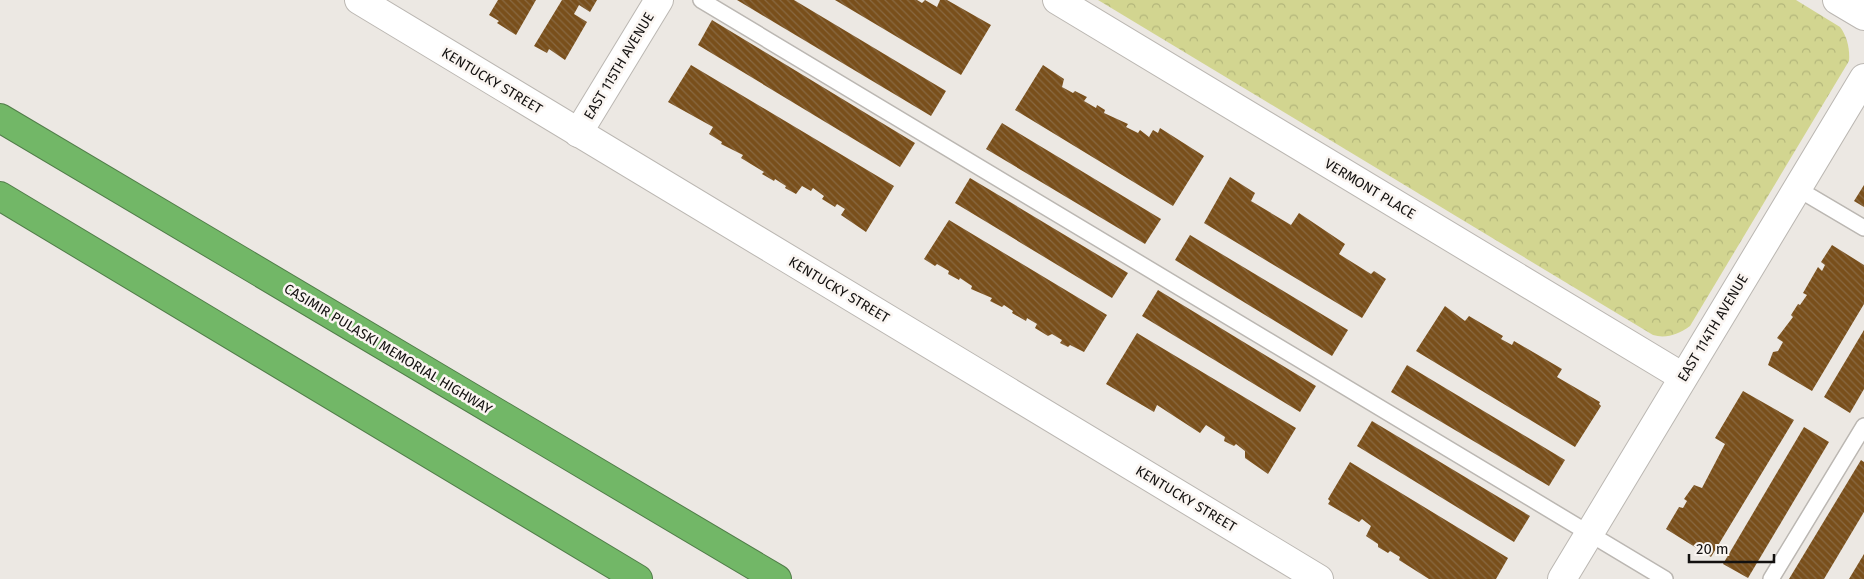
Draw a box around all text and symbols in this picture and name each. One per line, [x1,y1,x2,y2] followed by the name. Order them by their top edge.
[580,9,658,123] street label: EAST 115TH AVENUE
[439,44,546,118] street label: KENTUCKY STREET
[1321,155,1419,223] street label: VERMONT PLACE
[786,253,893,327] street label: KENTUCKY STREET
[1674,271,1752,385] street label: EAST 114TH AVENUE
[281,280,495,418] street label: CASIMIR PULASKI MEMORIAL HIGHWAY
[1133,462,1240,536] street label: KENTUCKY STREET
[1689,532,1774,564] scale bar
[1696,540,1729,558] text: 20 m

